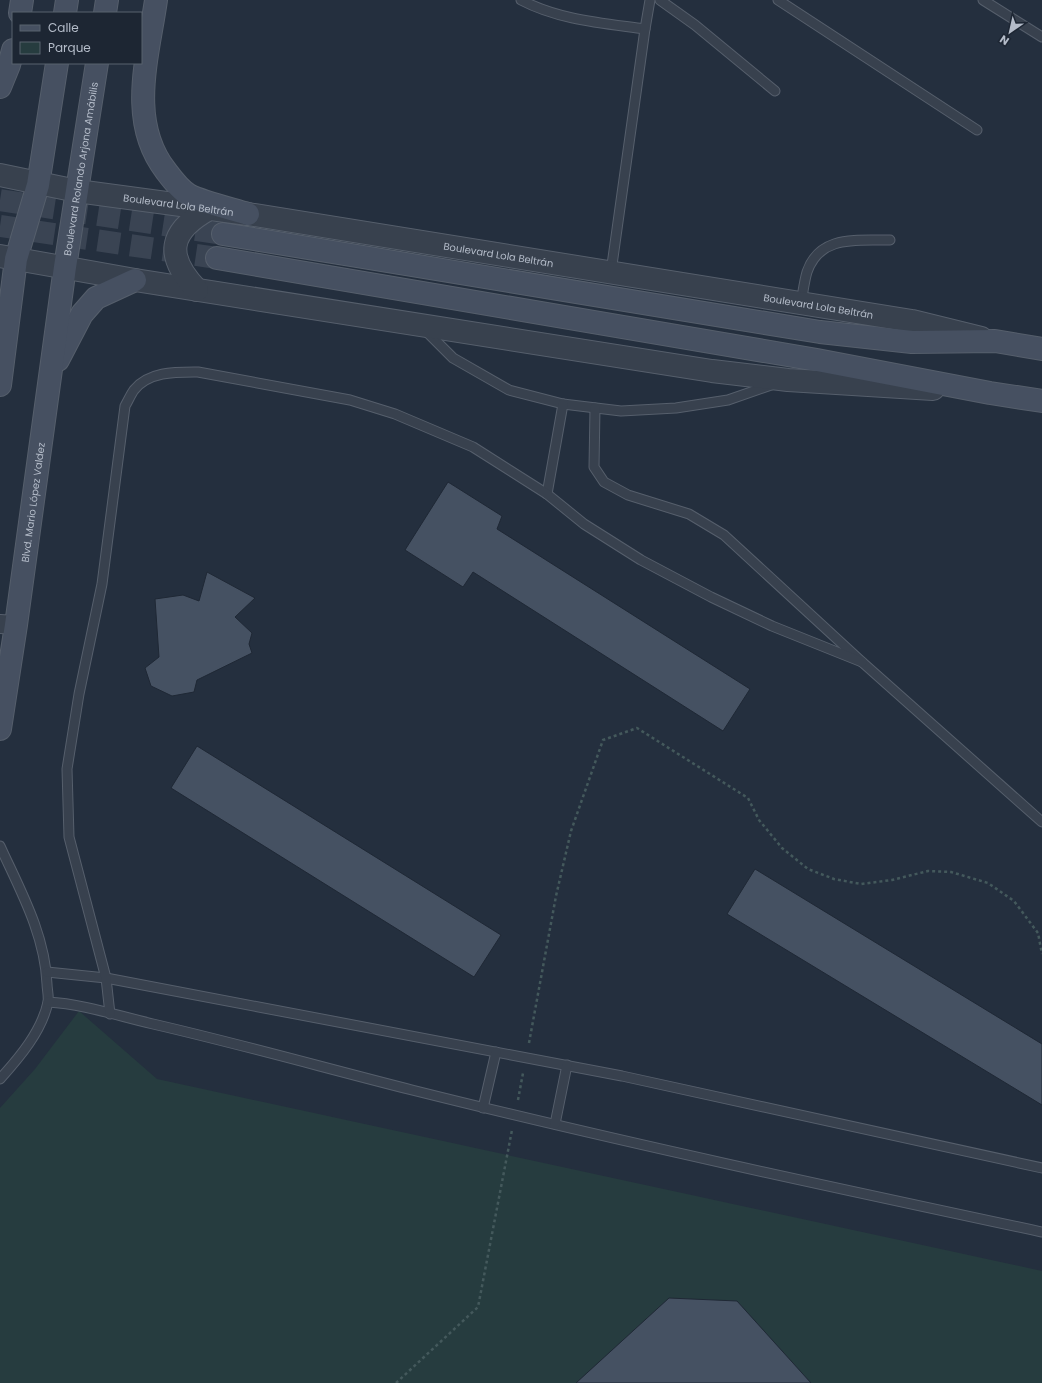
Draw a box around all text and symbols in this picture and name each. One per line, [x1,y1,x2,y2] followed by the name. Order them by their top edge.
[12,12,142,64] legend
[990,12,1030,52] north arrow
[48,19,79,36] text: Calle
[997,31,1012,49] text: N
[48,39,91,56] text: Parque
[59,81,101,257] street label: Boulevard Rolando Arjona Amábilis
[122,190,235,219] street label: Boulevard Lola Beltrán
[443,238,555,271] street label: Boulevard Lola Beltrán
[762,290,875,322] street label: Boulevard Lola Beltrán
[17,441,48,563] street label: Blvd. Mario López Valdez

